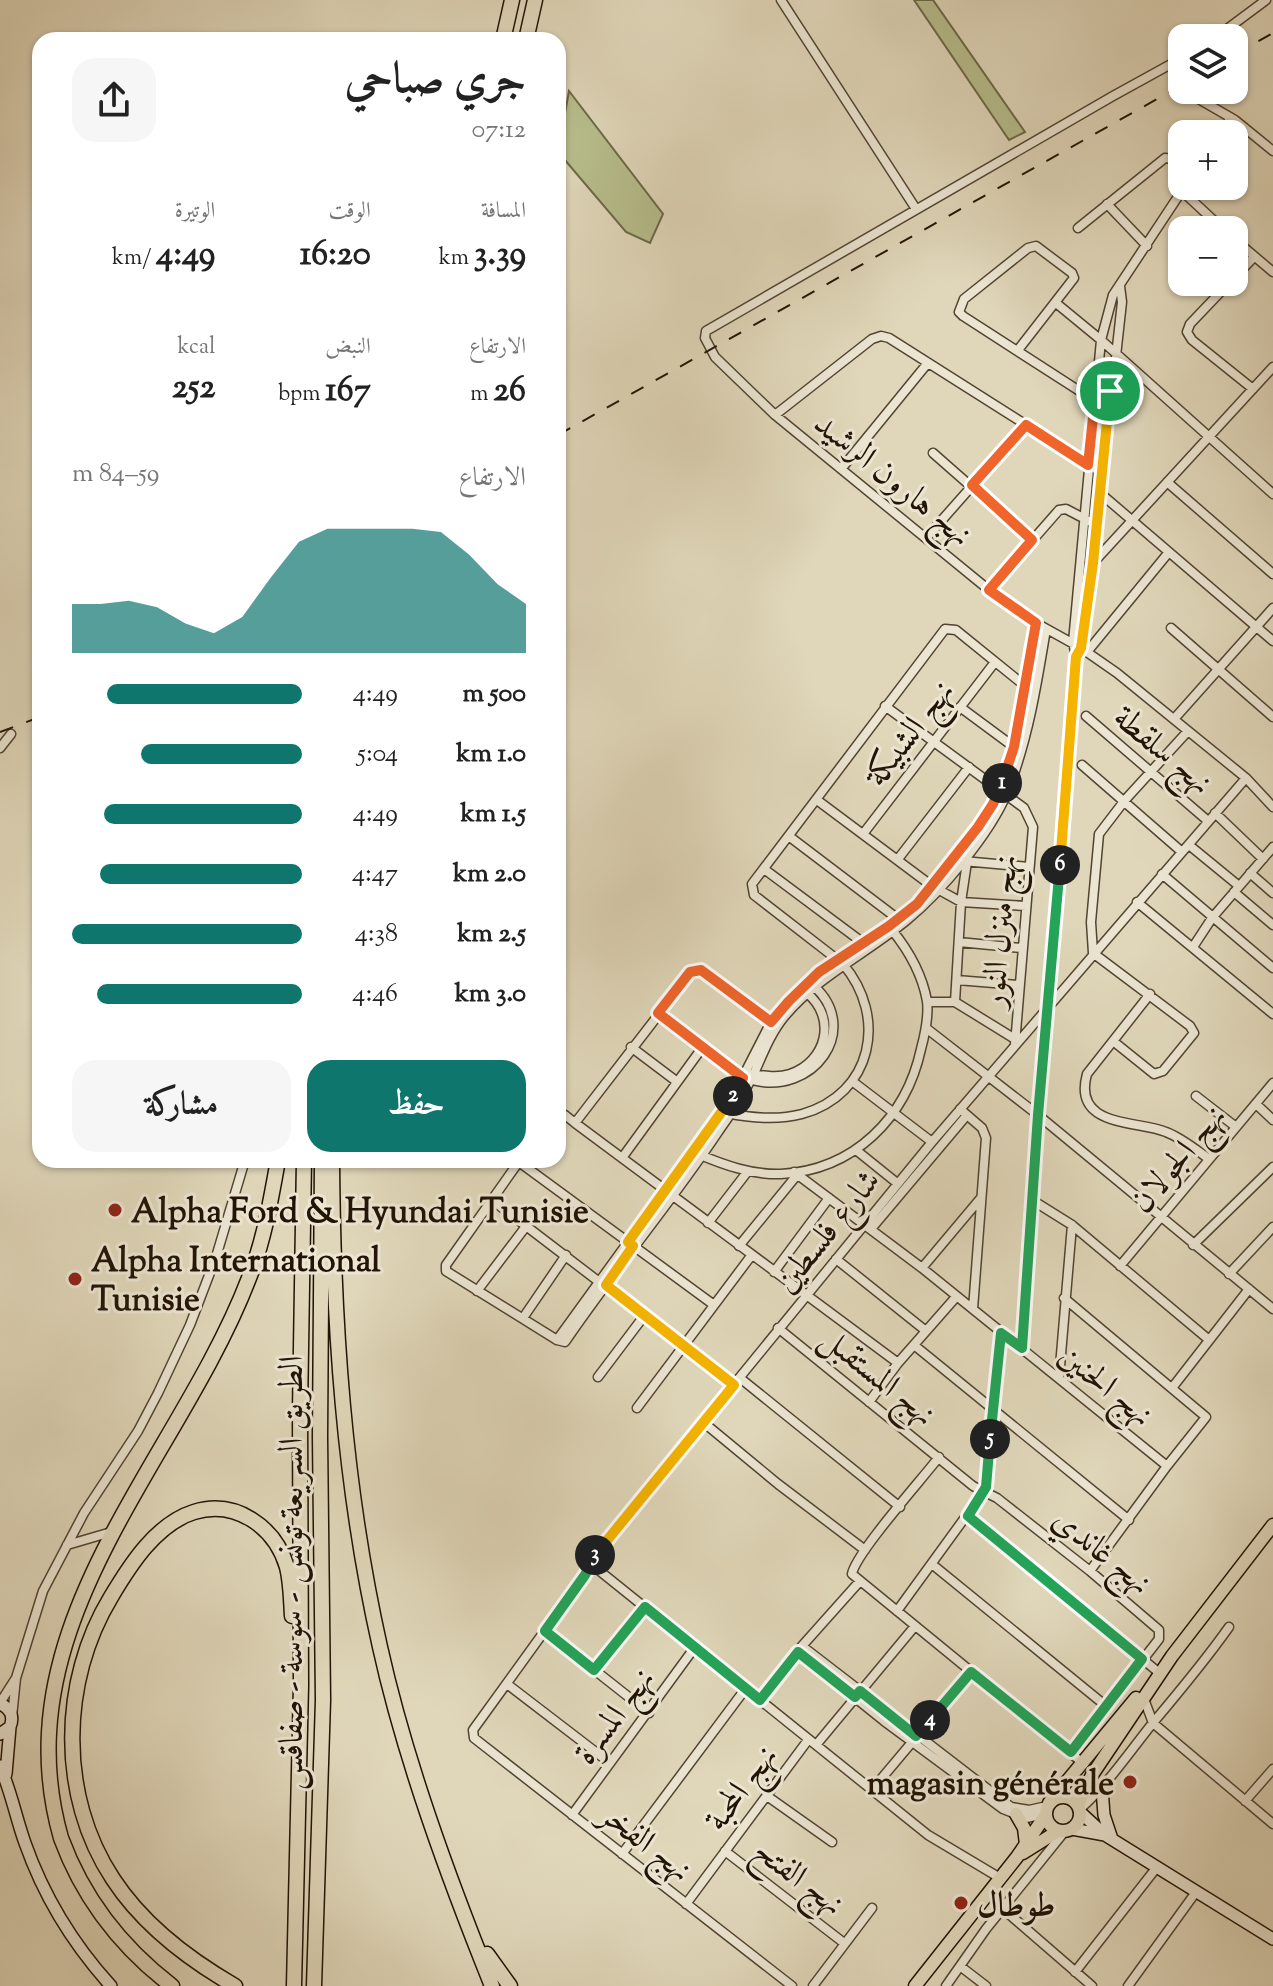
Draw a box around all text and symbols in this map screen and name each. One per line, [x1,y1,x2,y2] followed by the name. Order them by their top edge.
[1168,24,1248,296] map controls
[1168,24,1248,104] button: layers
[345,50,526,113] text: جري صباحي
[72,58,156,142] button: share
[471,112,526,149] text: 07:12
[1168,120,1248,200] button: +
[175,196,215,228] text: الوتيرة
[329,196,371,228] text: الوقت
[481,196,526,228] text: المسافة
[1168,216,1248,296] button: −
[156,231,215,280] text: 4:49
[300,231,371,280] text: 16:20
[474,231,526,280] text: 3.39
[112,243,156,275] text: /km
[439,243,474,275] text: km
[178,332,215,364] text: kcal
[325,332,371,364] text: النبض
[469,332,526,364] text: الارتفاع
[1076,357,1144,425] pin
[172,364,215,413] text: 252
[325,367,371,416] text: 167
[493,367,526,416] text: 26
[1088,369,1132,413] icon: arrive
[278,379,325,411] text: bpm
[470,379,493,411] text: m
[800,401,982,563] street label: نهج هارون الرشيد
[72,456,159,493] text: 59–84 m
[459,460,526,497] text: الارتفاع
[852,670,970,801] street label: نهج الشبيكة
[353,676,398,713] text: 4:49
[463,676,526,713] text: 500 m
[1099,695,1223,811] street label: نهج سلقطة
[357,736,398,773] text: 5:04
[456,736,526,773] text: 1.0 km
[982,763,1022,803] pin: 1
[998,767,1006,799] text: 1
[353,796,398,833] text: 4:49
[460,796,526,833] text: 1.5 km
[1040,845,1080,885] pin: 6
[1055,849,1065,881] text: 6
[970,853,1036,1013] street label: نهج منزل النور
[352,856,398,893] text: 4:47
[453,856,526,893] text: 2.0 km
[355,916,398,953] text: 4:38
[457,916,526,953] text: 2.5 km
[352,976,398,1013] text: 4:46
[455,976,526,1013] text: 3.0 km
[72,1060,291,1152] button: مشاركة
[307,1060,526,1152] button: حفظ
[713,1076,753,1116] pin: 2
[728,1080,738,1112] text: 2
[1119,1095,1242,1227] street label: نهج الجولان
[763,1160,895,1305] street label: شارع فلسطين
[131,1189,589,1238] place label: Alpha Ford & Hyundai Tunisie
[106,1201,124,1219] marker: Alpha Ford & Hyundai Tunisie
[91,1238,381,1326] place label: Alpha International Tunisie
[66,1270,84,1288] marker: Alpha International Tunisie
[806,1316,945,1442] street label: نهج المستقبل
[1045,1333,1163,1443] street label: نهج الحنين
[269,1355,318,1791] street label: الطريق السريعة تونس - سوسة - صفاقس
[970,1419,1010,1459] pin: 5
[986,1423,994,1455] text: 5
[1038,1497,1161,1611] street label: نهج غاندي
[575,1535,615,1575] pin: 3
[591,1539,599,1571] text: 3
[563,1658,671,1778] street label: نهج المسرة
[910,1700,950,1740] pin: 4
[924,1704,936,1736] text: 4
[694,1736,794,1844] street label: نهج المحبة
[867,1761,1114,1810] place label: magasin générale
[1121,1773,1139,1791] marker: magasin générale
[584,1790,702,1898] street label: نهج الفخر
[740,1828,854,1932] street label: نهج الفتح
[977,1882,1056,1931] place label: طوطال
[952,1894,970,1912] marker: طوطال

